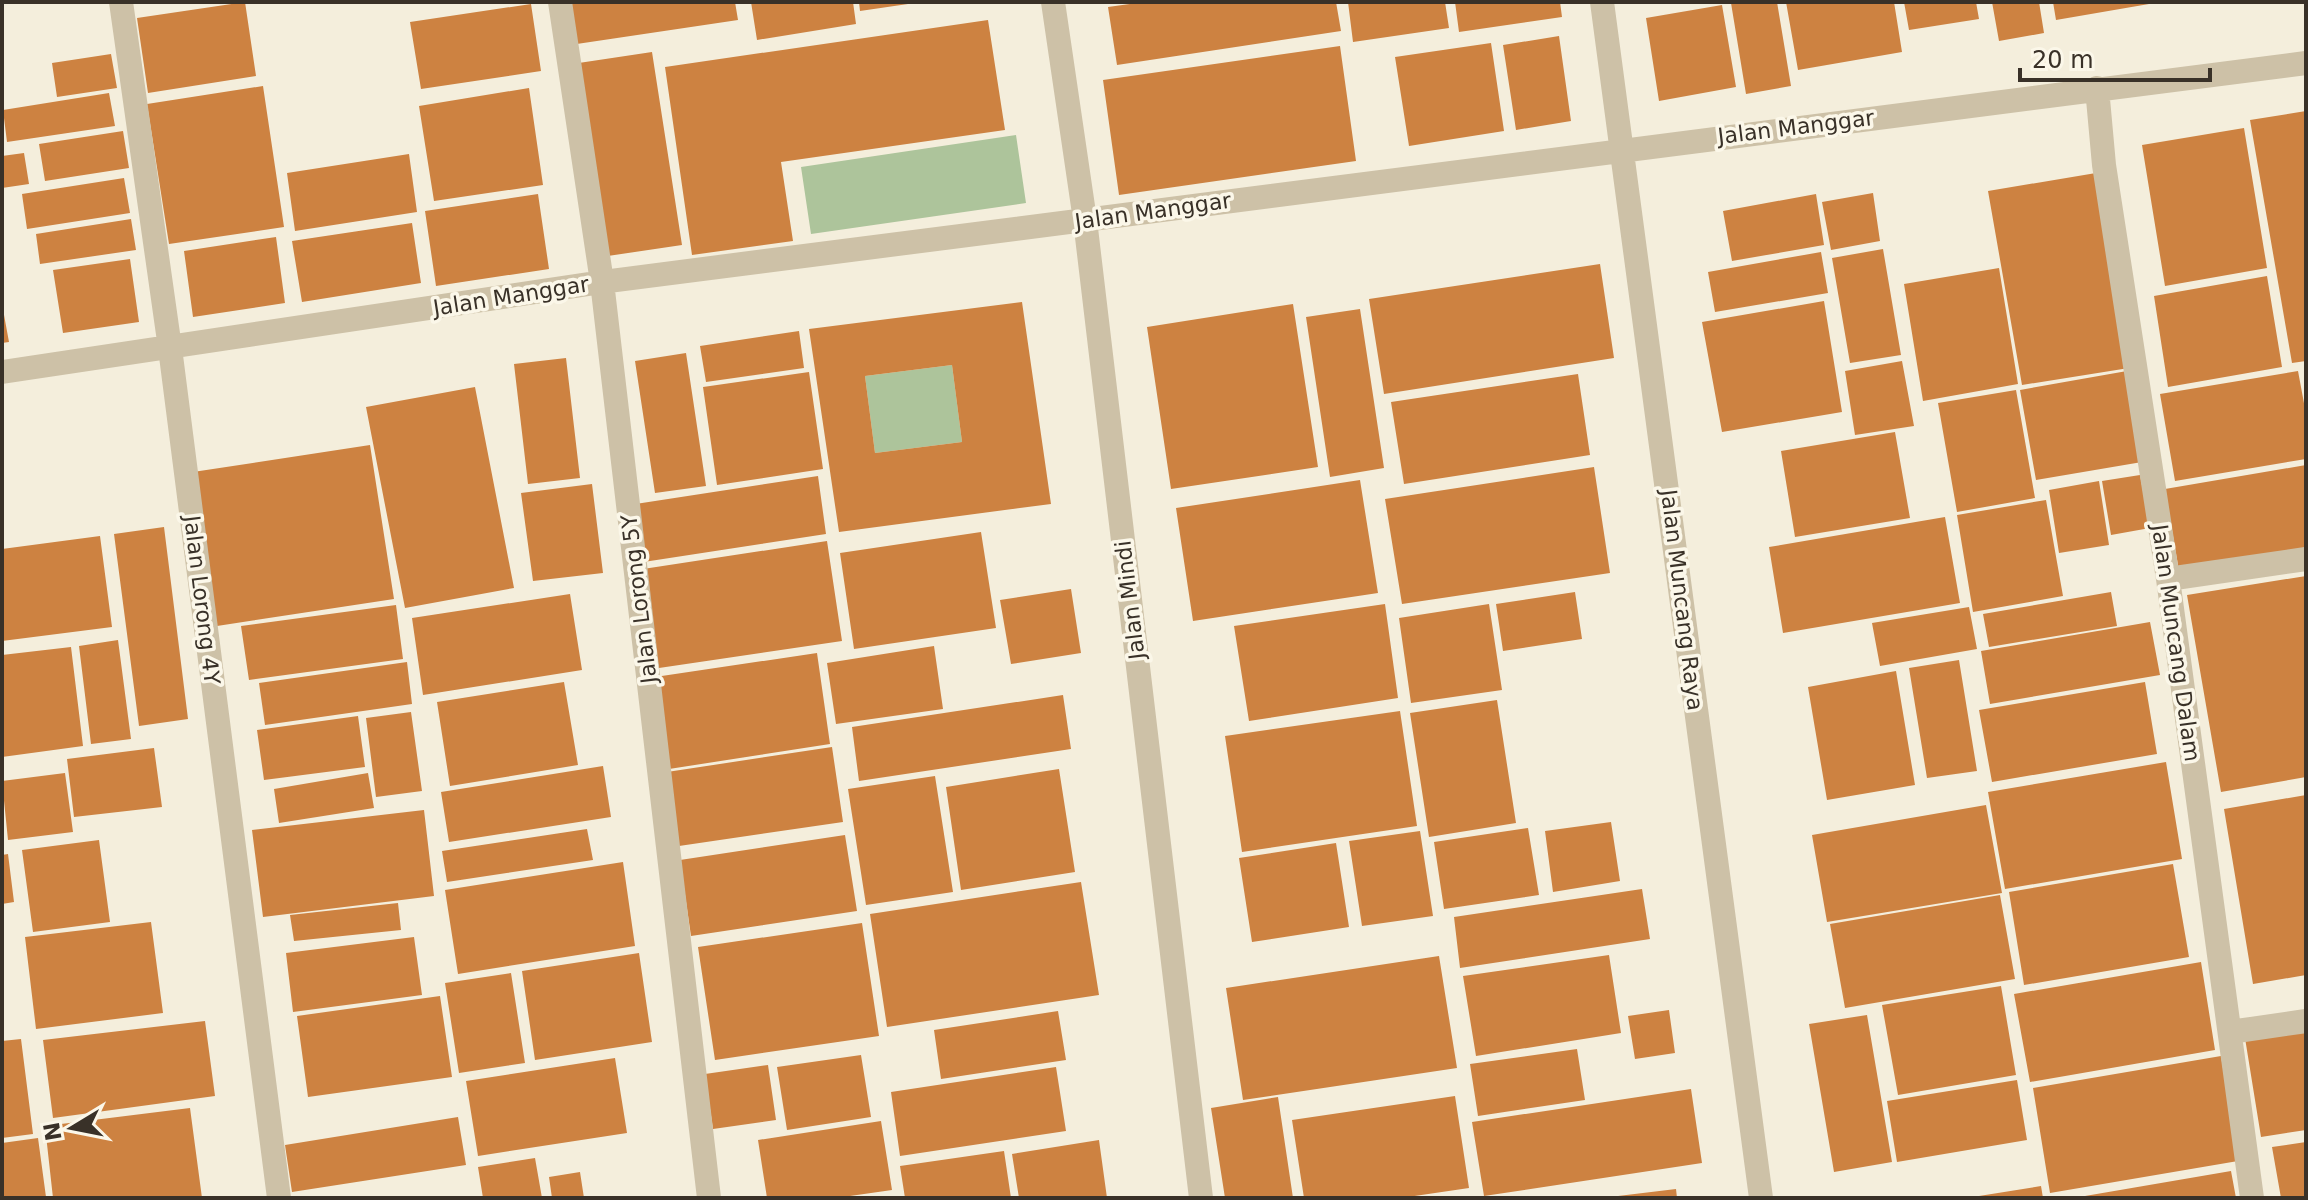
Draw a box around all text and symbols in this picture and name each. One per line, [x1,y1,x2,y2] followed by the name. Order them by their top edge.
[2020,32,2210,82] scale bar
[2032,46,2094,74] text: 20 m
[1714,105,1877,149] street label: Jalan Manggar
[1071,188,1234,235] street label: Jalan Manggar
[429,271,592,321] street label: Jalan Manggar
[1656,486,1708,712] street label: Jalan Muncang Raya
[179,512,225,687] street label: Jalan Lorong 4Y
[616,512,662,687] street label: Jalan Lorong 5Y
[2147,521,2205,763] street label: Jalan Muncang Dalam
[1110,539,1150,663] street label: Jalan Mindi
[32,1088,112,1168] north arrow
[39,1120,67,1143] text: N

